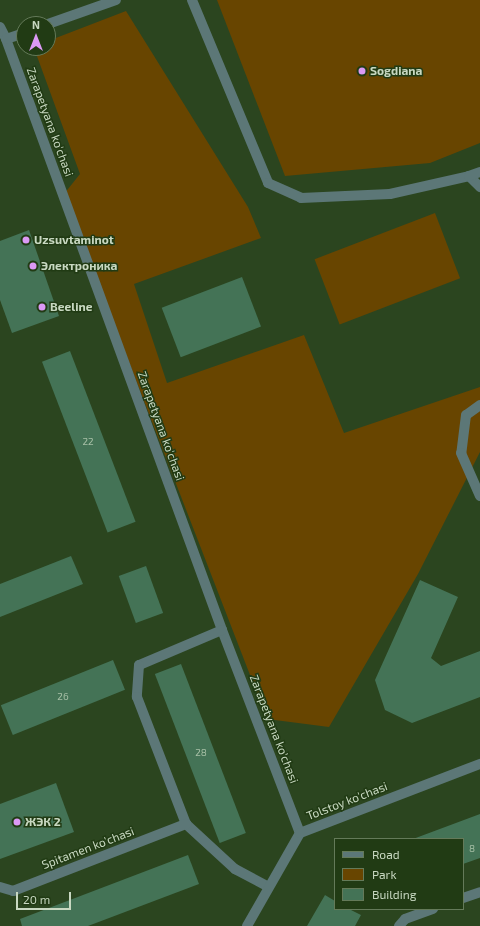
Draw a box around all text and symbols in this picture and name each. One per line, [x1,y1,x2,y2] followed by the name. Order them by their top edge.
[16,16,56,56] north arrow
[32,18,40,31] text: N
[370,64,422,78] place label: Sogdiana
[24,65,76,179] street label: Zarapetyana ko'chasi
[357,66,367,76] marker: Sogdiana
[34,233,114,247] place label: Uzsuvtaminot
[21,235,31,245] marker: Uzsuvtaminot
[41,259,117,273] place label: Электроника
[28,261,38,271] marker: Электроника
[50,300,92,314] place label: Beeline
[37,302,47,312] marker: Beeline
[135,369,187,483] street label: Zarapetyana ko'chasi
[82,436,94,448] house number: 22
[247,673,301,785] street label: Zarapetyana ko'chasi
[57,691,69,703] house number: 26
[195,747,207,759] house number: 28
[304,779,390,823] street label: Tolstoy ko'chasi
[25,815,61,829] place label: ЖЭК 2
[12,817,22,827] marker: ЖЭК 2
[40,824,136,872] street label: Spitamen ko'chasi
[334,838,464,910] legend
[469,843,475,855] house number: 8
[372,847,400,861] text: Road
[372,867,397,881] text: Park
[18,884,73,910] scale bar
[372,887,416,901] text: Building
[23,892,50,906] text: 20 m

